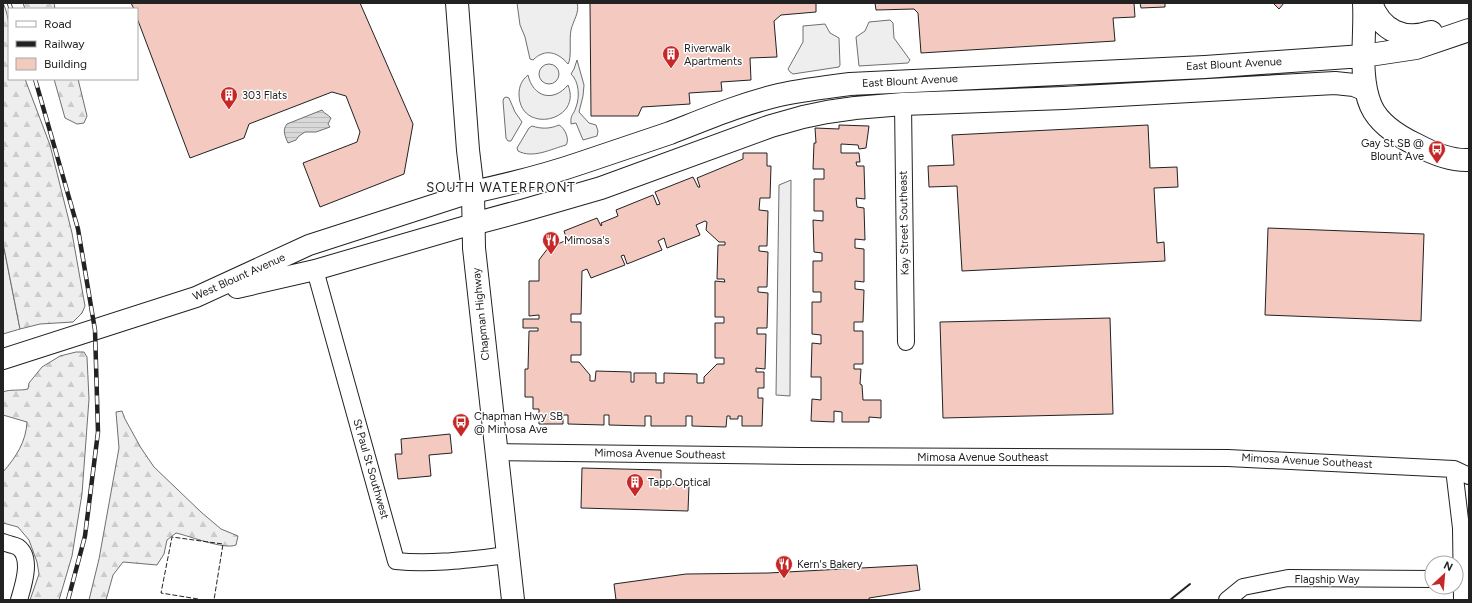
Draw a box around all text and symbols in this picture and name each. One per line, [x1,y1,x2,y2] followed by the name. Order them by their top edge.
[8,8,138,80] legend
[44,17,72,31] text: Road
[44,37,85,51] text: Railway
[684,42,742,68] place label: Riverwalk Apartments
[661,44,681,69] building icon: Riverwalk Apartments
[1186,55,1282,73] street label: East Blount Avenue
[44,57,87,71] text: Building
[862,72,958,90] street label: East Blount Avenue
[219,85,239,110] building icon: 303 Flats
[242,89,287,102] place label: 303 Flats
[1361,137,1424,163] place label: Gay St SB @ Blount Ave
[1427,139,1447,164] bus stop icon: Gay St SB @ Blount Ave
[897,171,911,275] street label: Kay Street Southeast
[426,180,576,195] district label: SOUTH WATERFRONT
[541,230,561,255] restaurant icon: Mimosa's
[564,234,610,247] place label: Mimosa's
[191,251,287,303] street label: West Blount Avenue
[470,267,492,361] street label: Chapman Highway
[474,410,563,436] place label: Chapman Hwy SB @ Mimosa Ave
[451,412,471,437] bus stop icon: Chapman Hwy SB @ Mimosa Ave
[350,417,392,521] street label: St Paul St Southwest
[594,446,726,462] street label: Mimosa Avenue Southeast
[917,451,1049,464] street label: Mimosa Avenue Southeast
[1241,451,1373,471] street label: Mimosa Avenue Southeast
[625,472,645,497] building icon: Tapp Optical
[648,476,710,489] place label: Tapp Optical
[774,554,794,579] restaurant icon: Kern's Bakery
[1424,555,1464,595] north arrow
[797,558,863,571] place label: Kern's Bakery
[1441,559,1455,574] text: N
[1295,573,1360,586] street label: Flagship Way

